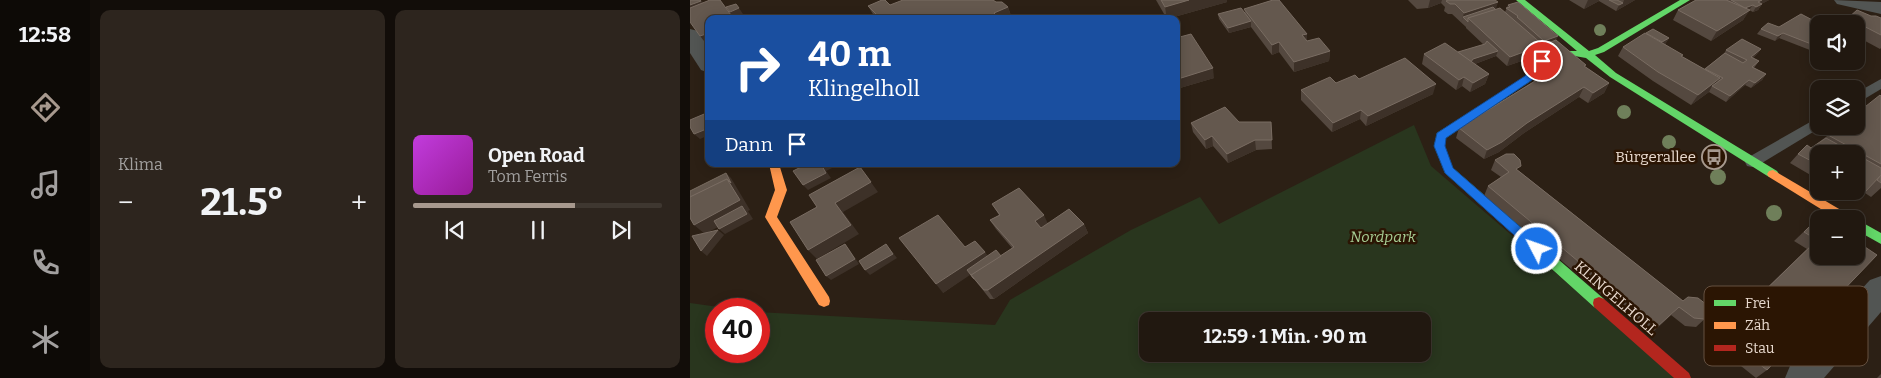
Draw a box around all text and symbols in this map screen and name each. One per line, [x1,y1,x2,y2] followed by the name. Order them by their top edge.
[1810,15,1865,265] map controls
[1810,15,1865,70] button: sound
[19,21,71,48] text: 12:58
[808,33,891,75] text: 40 m
[725,35,790,100] icon: right
[1521,40,1563,82] pin
[1528,47,1556,75] icon: arrive
[808,75,920,102] text: Klingelholl
[1810,80,1865,135] button: layers
[28,90,63,125] icon: directions
[783,130,811,158] icon: arrive
[725,133,773,156] text: Dann
[488,144,585,167] text: Open Road
[1701,144,1727,170] bus stop icon: Bürgerallee
[1810,145,1865,200] button: +
[1615,148,1696,166] place label: Bürgerallee
[118,155,163,174] text: Klima
[28,167,63,202] icon: music
[488,167,567,186] text: Tom Ferris
[200,179,284,225] text: 21.5°
[118,186,133,219] text: −
[351,186,367,219] text: +
[1810,210,1865,265] button: −
[441,216,469,244] icon: previous
[524,216,552,244] icon: pause
[607,216,635,244] icon: next
[1510,222,1562,274] position arrow
[1350,228,1417,246] park label: Nordpark
[28,245,63,280] icon: phone
[1571,257,1661,339] street label: KLINGELHOLL
[1704,286,1868,366] legend
[1745,295,1770,312] text: Frei
[705,298,770,363] speed limit sign: 40
[1745,317,1770,334] text: Zäh
[28,322,63,357] icon: climate
[1203,325,1367,348] text: 12:59 · 1 Min. · 90 m
[1745,340,1775,357] text: Stau

